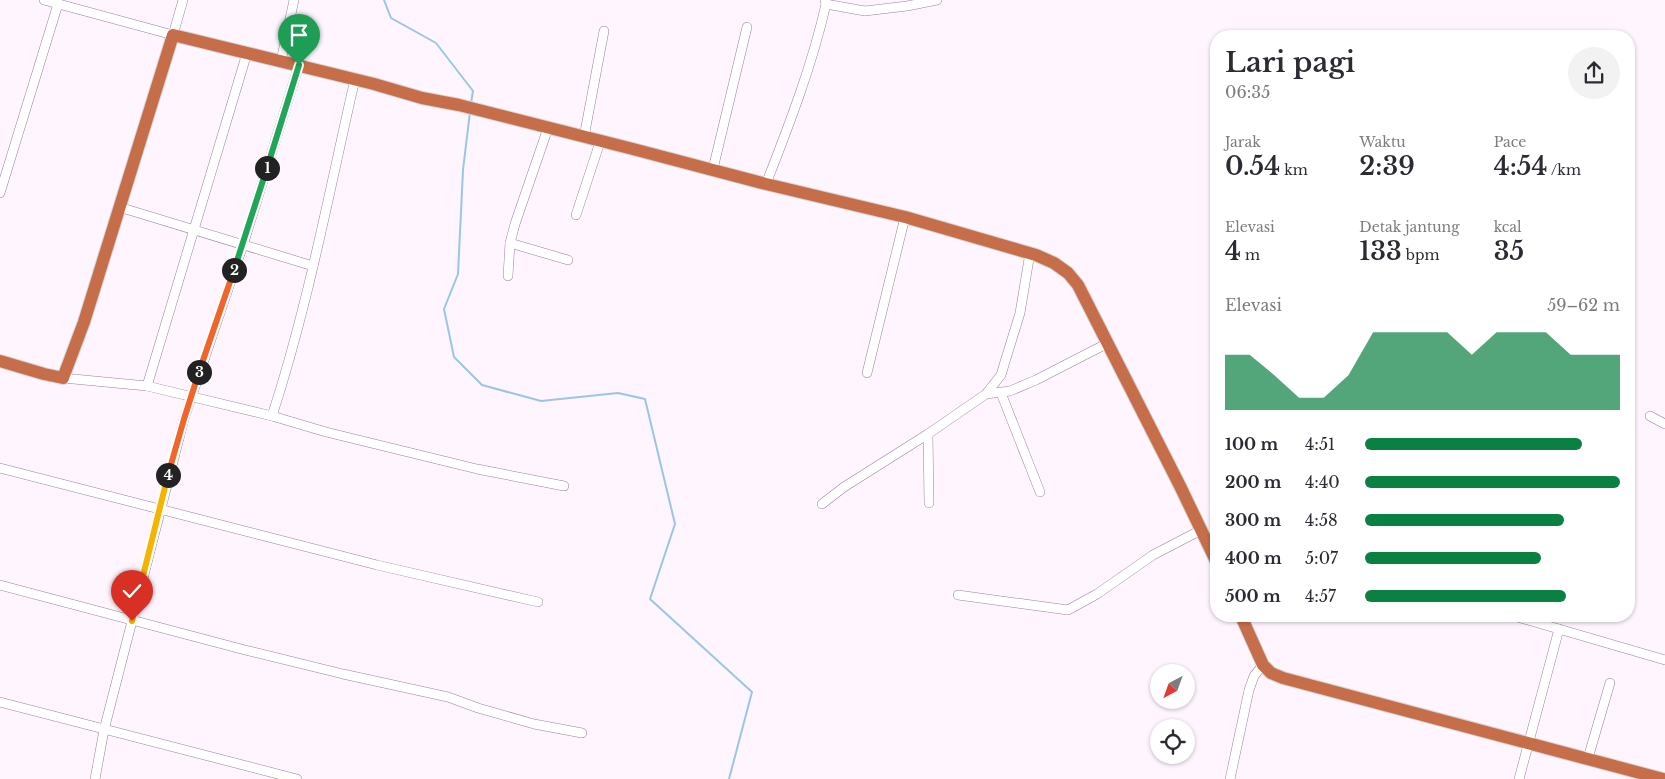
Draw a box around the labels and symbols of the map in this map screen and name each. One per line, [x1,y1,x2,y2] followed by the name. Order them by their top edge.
[278,14,320,65] pin
[254,156,280,180] pin: 1
[222,258,246,282] pin: 2
[186,360,212,384] pin: 3
[156,462,180,488] pin: 4
[111,570,153,621] pin
[1150,664,1195,709] north arrow

